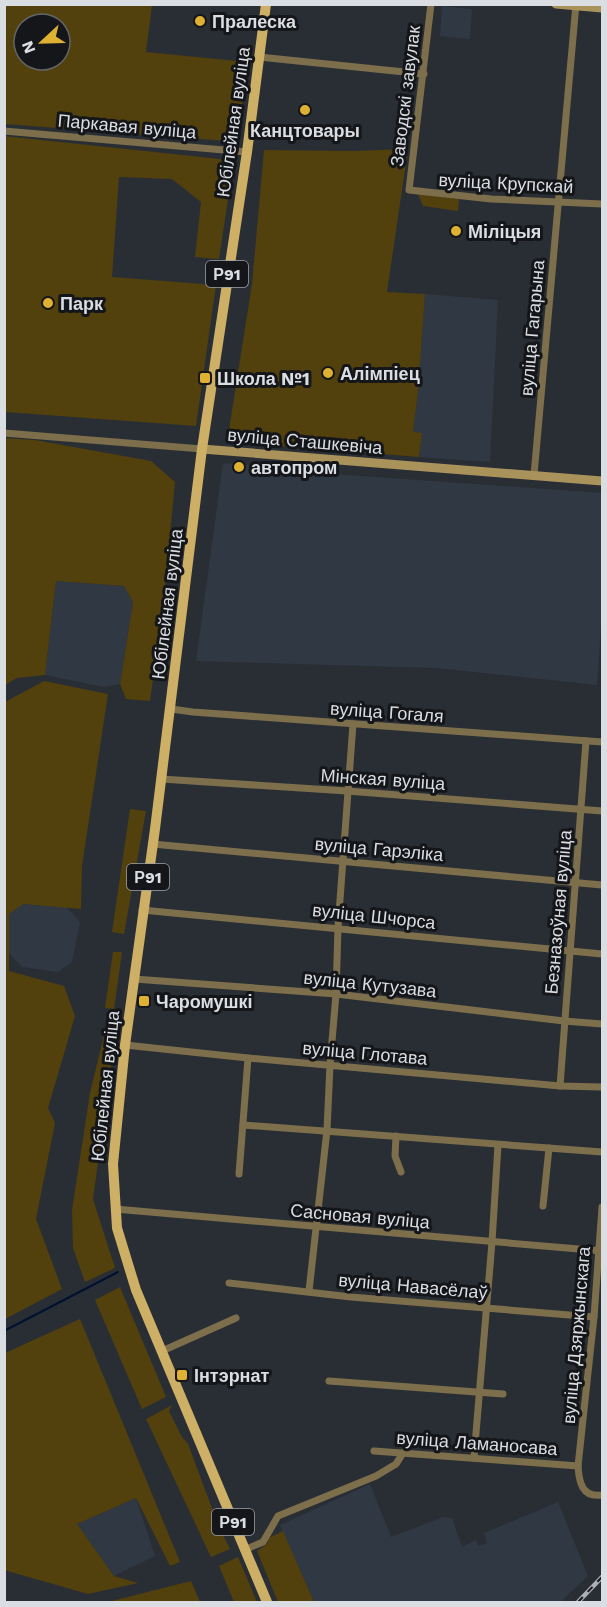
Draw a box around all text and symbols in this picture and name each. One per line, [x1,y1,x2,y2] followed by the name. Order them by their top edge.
[212,11,297,32] place label: Пралеска
[12,12,72,72] north arrow
[193,14,207,28] marker: Пралеска
[386,24,424,168] street label: Заводскі завулак
[18,38,40,56] text: N
[212,45,254,198] street label: Юбілейная вуліца
[298,103,312,117] marker: Канцтовары
[57,109,198,143] street label: Паркавая вуліца
[250,120,360,141] place label: Канцтовары
[438,169,574,197] street label: вуліца Крупскай
[468,221,541,242] place label: Міліцыя
[449,224,463,238] marker: Міліцыя
[516,258,548,397] street label: вуліца Гагарына
[206,261,248,287] road number: Р91
[60,293,104,314] place label: Парк
[41,296,55,310] marker: Парк
[340,363,420,384] place label: Алімпіец
[321,366,335,380] marker: Алімпіец
[217,368,310,389] place label: Школа №1
[198,371,212,385] marker: Школа №1
[227,424,384,458] street label: вуліца Сташкевіча
[251,457,337,478] place label: автопром
[232,460,246,474] marker: автопром
[147,527,187,680] street label: Юбілейная вуліца
[330,698,444,726] street label: вуліца Гогаля
[320,764,447,794] street label: Мінская вуліца
[540,828,576,995] street label: Безназоўная вуліца
[314,833,445,865] street label: вуліца Гарэліка
[127,864,169,890] road number: Р91
[311,899,438,933] street label: вуліца Шчорса
[303,967,438,1002] street label: вуліца Кутузава
[156,991,253,1012] place label: Чаромушкі
[137,994,151,1008] marker: Чаромушкі
[87,1009,123,1162] street label: Юбілейная вуліца
[302,1037,429,1069] street label: вуліца Глотава
[289,1199,432,1233] street label: Сасновая вуліца
[558,1244,594,1425] street label: вуліца Дзяржынскага
[338,1269,488,1303] street label: вуліца Навасёлаў
[194,1365,270,1386] place label: Інтэрнат
[175,1368,189,1382] marker: Інтэрнат
[396,1427,559,1459] street label: вуліца Ламаносава
[212,1509,254,1535] road number: Р91

